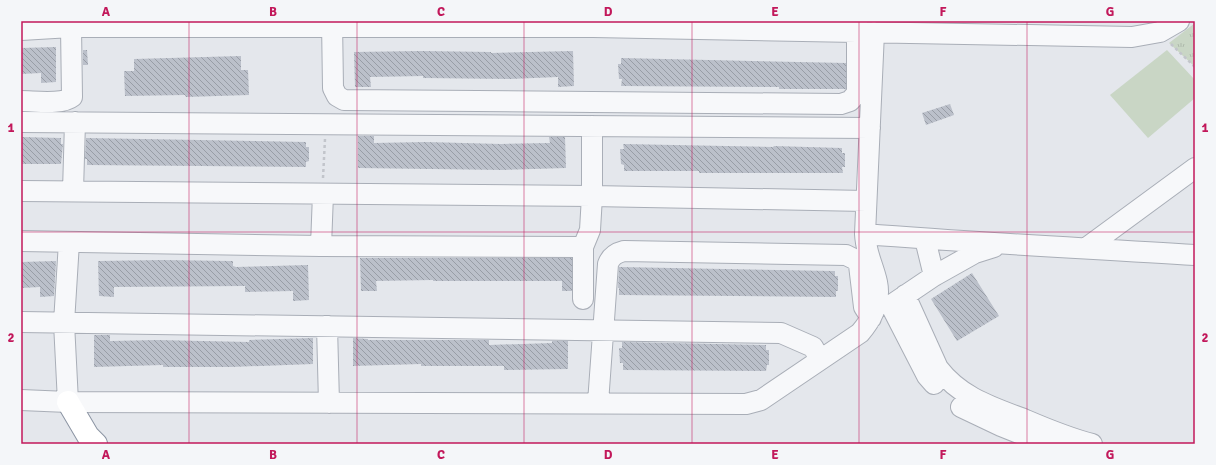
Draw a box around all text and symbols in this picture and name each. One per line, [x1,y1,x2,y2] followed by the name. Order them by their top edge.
[102,4,111,20] text: A
[269,4,277,20] text: B
[437,4,445,20] text: C
[604,4,613,20] text: D
[771,4,779,20] text: E
[940,4,947,20] text: F
[1106,4,1114,20] text: G
[7,120,15,136] text: 1
[1201,120,1209,136] text: 1
[7,330,15,346] text: 2
[1201,330,1209,346] text: 2
[102,447,111,463] text: A
[269,447,277,463] text: B
[437,447,445,463] text: C
[604,447,613,463] text: D
[771,447,779,463] text: E
[940,447,947,463] text: F
[1106,447,1114,463] text: G

